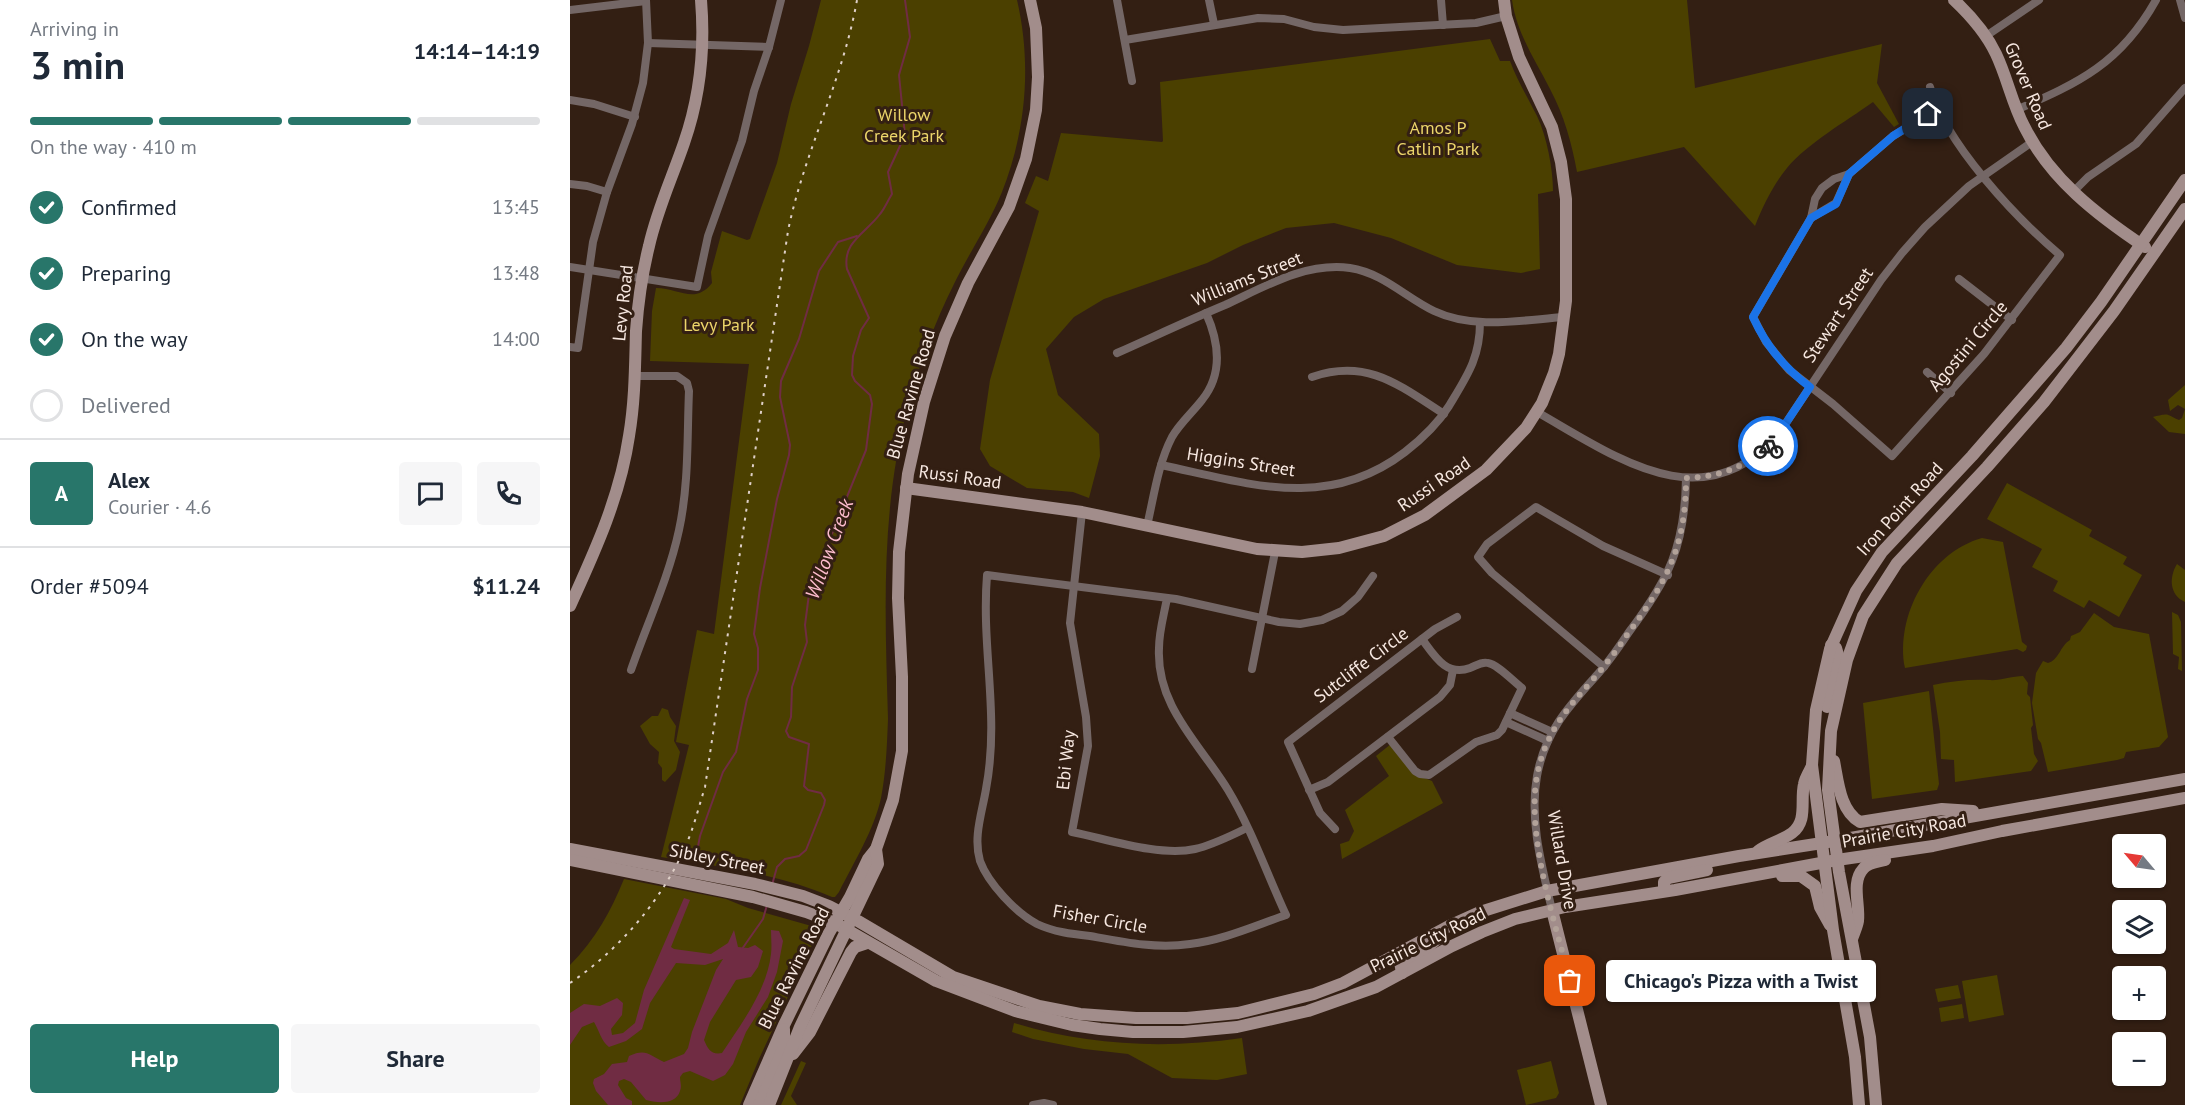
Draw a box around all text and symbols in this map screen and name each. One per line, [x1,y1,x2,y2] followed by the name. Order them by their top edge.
[30,16,119,42] text: Arriving in
[414,37,540,65] text: 14:14–14:19
[2000,38,2057,133] street label: Grover Road
[30,39,125,90] text: 3 min
[1902,88,1953,139] pin
[1911,97,1944,130] icon: home
[864,103,944,147] park label: Willow Creek Park
[1397,116,1480,160] park label: Amos P Catlin Park
[30,134,197,160] text: On the way · 410 m
[30,191,63,224] icon: check
[81,193,177,221] text: Confirmed
[492,194,540,220] text: 13:45
[1188,246,1305,311] street label: Williams Street
[30,257,63,290] icon: check
[81,259,171,287] text: Preparing
[492,260,540,286] text: 13:48
[1797,263,1878,367] street label: Stewart Street
[607,264,638,342] street label: Levy Road
[1923,296,2012,396] street label: Agostini Circle
[683,313,755,336] park label: Levy Park
[30,323,63,356] icon: check
[81,325,188,353] text: On the way
[492,326,540,352] text: 14:00
[881,326,940,462] street label: Blue Ravine Road
[81,391,171,419] text: Delivered
[1738,416,1798,476] courier
[1752,430,1785,463] icon: bike
[1185,442,1297,481] street label: Higgins Street
[1393,451,1475,516] street label: Russi Road
[1851,457,1948,560] street label: Iron Point Road
[917,459,1003,494] street label: Russi Road
[399,462,462,525] button: chat
[477,462,540,525] button: phone
[108,466,150,494] text: Alex
[55,479,68,507] text: A
[108,494,211,520] text: Courier · 4.6
[799,495,859,603] water label: Willow Creek
[30,572,149,600] text: Order #5094
[472,572,540,600] text: $11.24
[1309,622,1412,708] street label: Sutcliffe Circle
[1051,728,1080,791] street label: Ebi Way
[1840,808,1968,853] street label: Prairie City Road
[1542,809,1583,911] street label: Willard Drive
[2112,834,2166,888] north arrow
[2112,834,2166,1086] map controls
[667,838,767,879] street label: Sibley Street
[1051,899,1149,938] street label: Fisher Circle
[2112,900,2166,954] button: layers
[1366,902,1489,978] street label: Prairie City Road
[753,903,834,1033] street label: Blue Ravine Road
[1544,955,1595,1006] pin
[1606,960,1876,1002] callout: Chicago's Pizza with a Twist
[1553,964,1586,997] icon: bag
[2112,966,2166,1020] button: +
[1624,968,1858,994] text: Chicago's Pizza with a Twist
[30,1024,279,1093] button: Help
[291,1024,540,1093] button: Share
[2112,1032,2166,1086] button: −

